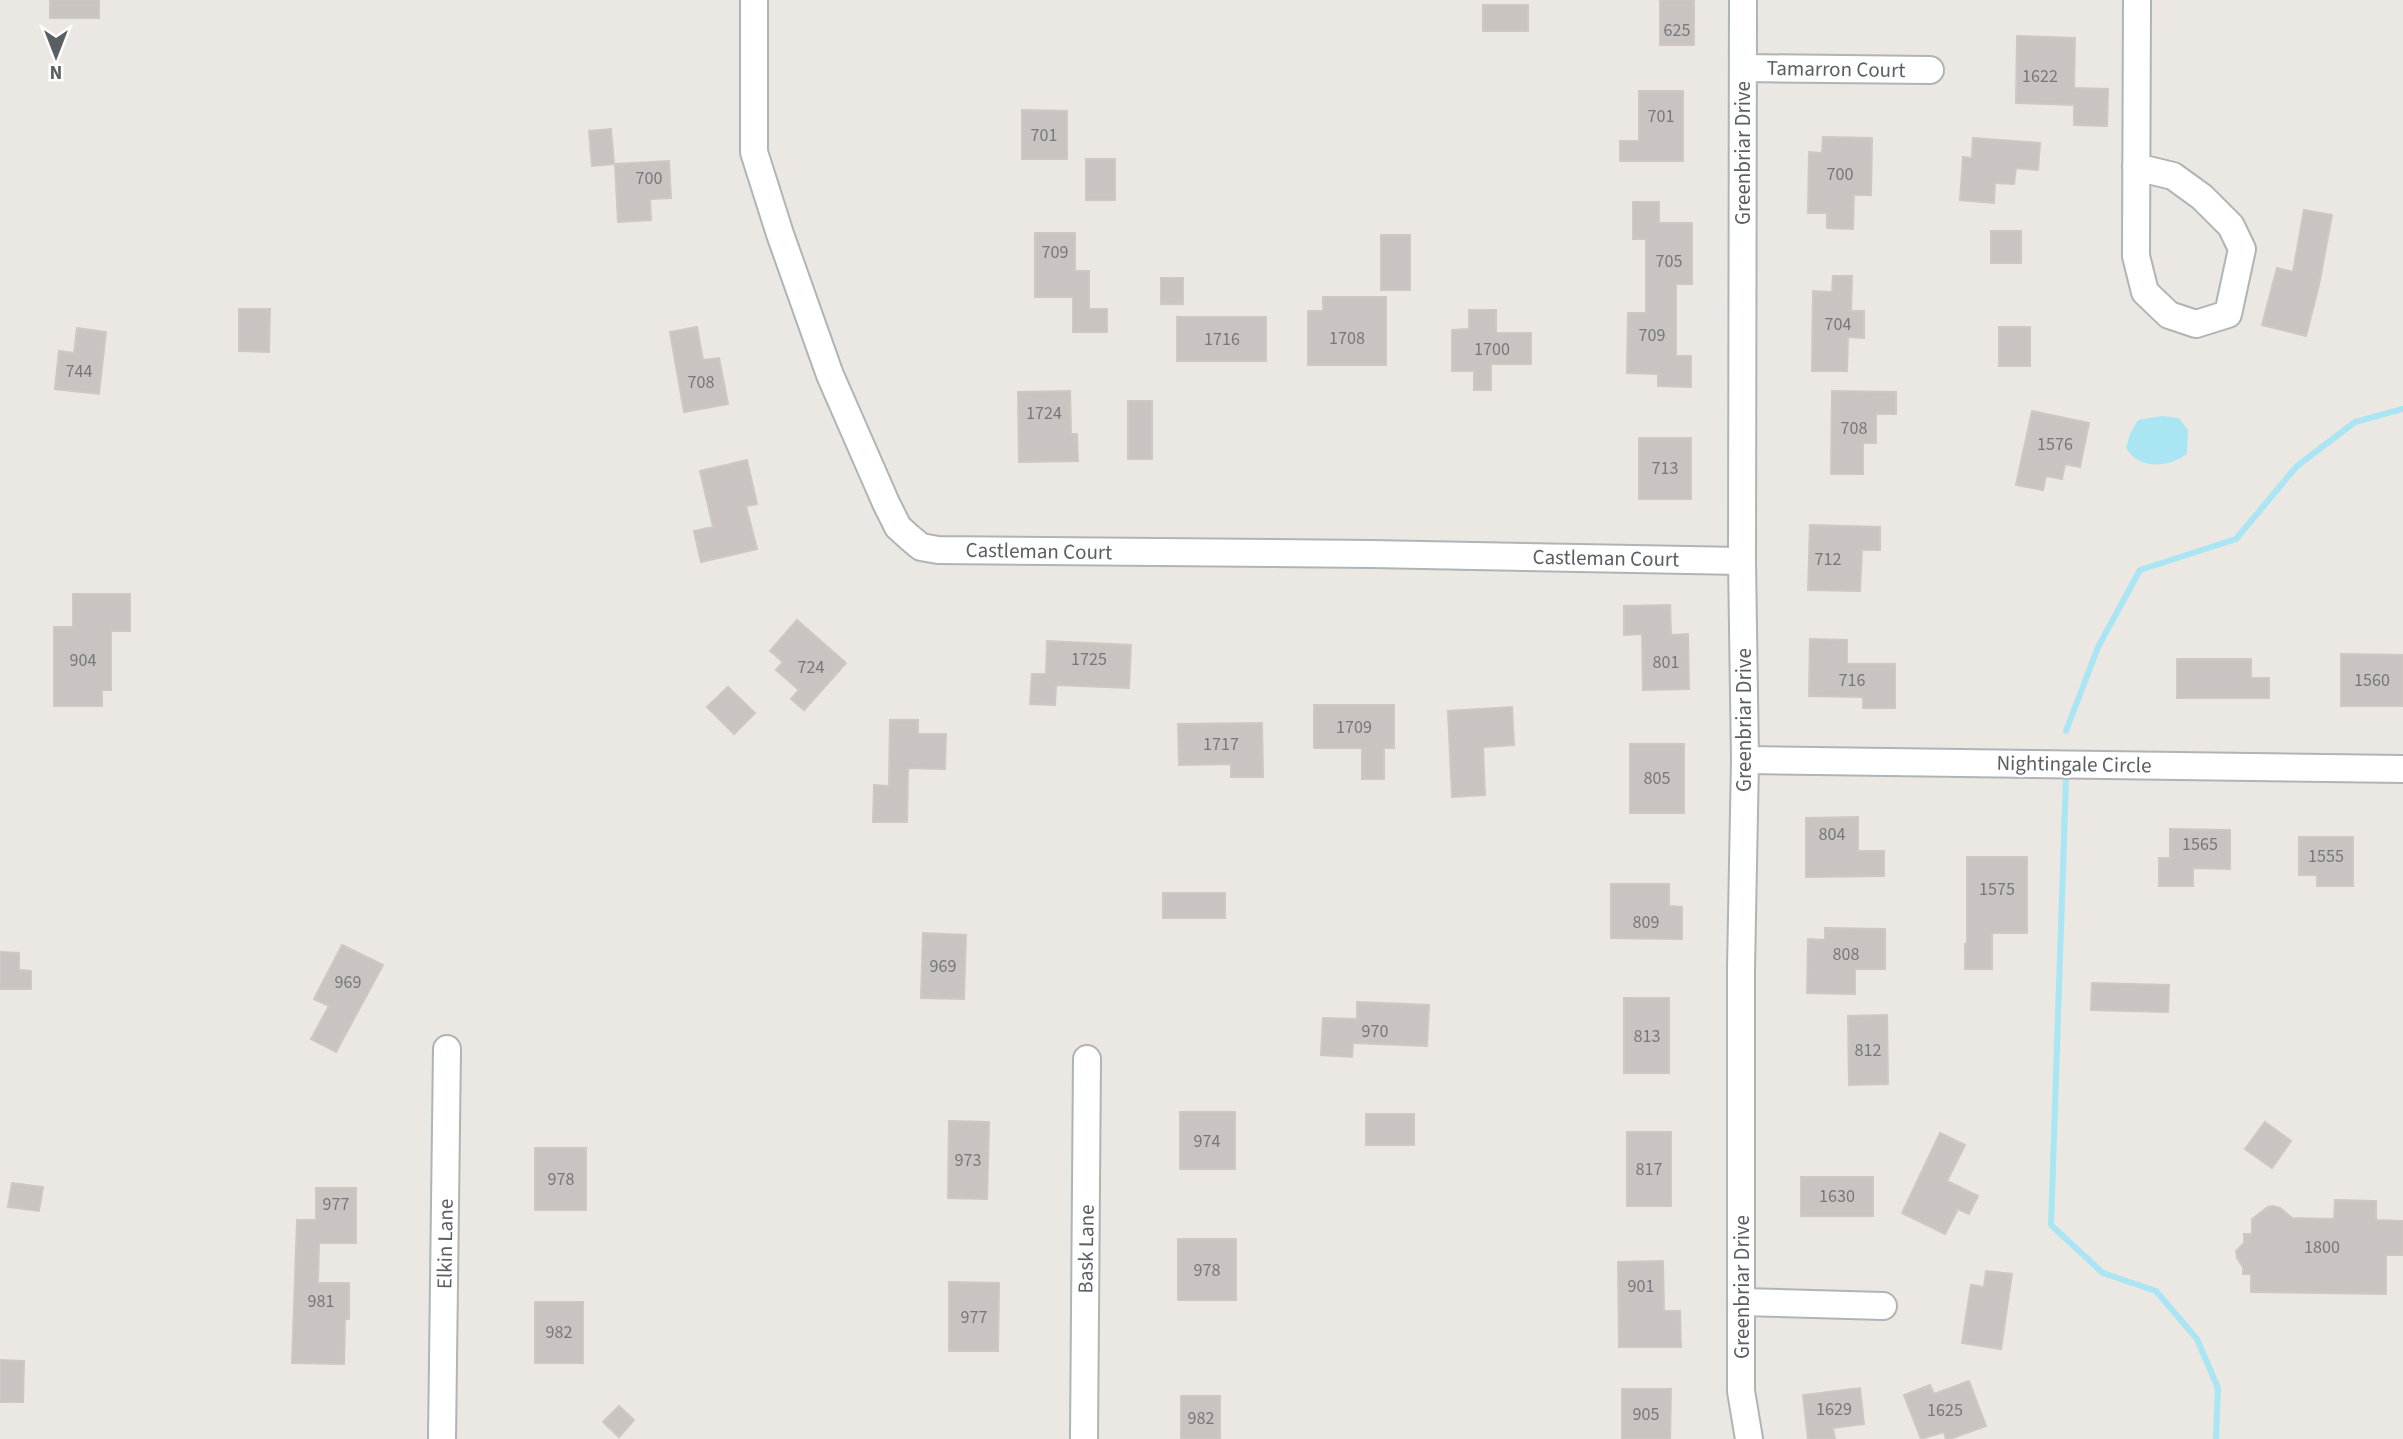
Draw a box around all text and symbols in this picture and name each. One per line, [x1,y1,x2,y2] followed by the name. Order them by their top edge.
[1664,18,1690,43] house number: 625
[21,21,91,91] north arrow
[1766,53,1906,85] street label: Tamarron Court
[50,58,62,85] text: N
[2022,64,2058,89] house number: 1622
[1728,81,1758,225] street label: Greenbriar Drive
[1648,104,1674,129] house number: 701
[1031,123,1057,148] house number: 701
[1827,162,1853,187] house number: 700
[636,166,662,191] house number: 700
[1042,240,1068,265] house number: 709
[1656,249,1682,274] house number: 705
[1825,312,1851,337] house number: 704
[1639,323,1665,348] house number: 709
[1329,326,1365,351] house number: 1708
[1204,327,1240,352] house number: 1716
[1474,337,1510,362] house number: 1700
[66,359,92,384] house number: 744
[688,370,714,395] house number: 708
[1026,401,1062,426] house number: 1724
[1841,416,1867,441] house number: 708
[2037,432,2073,457] house number: 1576
[1652,456,1678,481] house number: 713
[965,535,1113,567] street label: Castleman Court
[1532,542,1680,574] street label: Castleman Court
[1815,547,1841,572] house number: 712
[1071,647,1107,672] house number: 1725
[70,648,96,673] house number: 904
[1729,648,1759,792] street label: Greenbriar Drive
[1653,650,1679,675] house number: 801
[798,655,824,680] house number: 724
[1839,668,1865,693] house number: 716
[2354,668,2390,693] house number: 1560
[1336,715,1372,740] house number: 1709
[1203,732,1239,757] house number: 1717
[1996,748,2152,780] street label: Nightingale Circle
[1644,766,1670,791] house number: 805
[1819,822,1845,847] house number: 804
[2182,832,2218,857] house number: 1565
[2308,844,2344,869] house number: 1555
[1979,877,2015,902] house number: 1575
[1633,910,1659,935] house number: 809
[1833,942,1859,967] house number: 808
[930,954,956,979] house number: 969
[335,970,361,995] house number: 969
[1362,1019,1388,1044] house number: 970
[1634,1024,1660,1049] house number: 813
[1855,1038,1881,1063] house number: 812
[1194,1129,1220,1154] house number: 974
[955,1148,981,1173] house number: 973
[1636,1157,1662,1182] house number: 817
[548,1167,574,1192] house number: 978
[1819,1184,1855,1209] house number: 1630
[323,1192,349,1217] house number: 977
[429,1199,461,1289] street label: Elkin Lane
[1070,1204,1102,1294] street label: Bask Lane
[1727,1215,1757,1359] street label: Greenbriar Drive
[2304,1235,2340,1260] house number: 1800
[1194,1258,1220,1283] house number: 978
[1628,1274,1654,1299] house number: 901
[308,1289,334,1314] house number: 981
[961,1305,987,1330] house number: 977
[546,1320,572,1345] house number: 982
[1816,1397,1852,1422] house number: 1629
[1927,1398,1963,1423] house number: 1625
[1633,1402,1659,1427] house number: 905
[1188,1406,1214,1431] house number: 982

